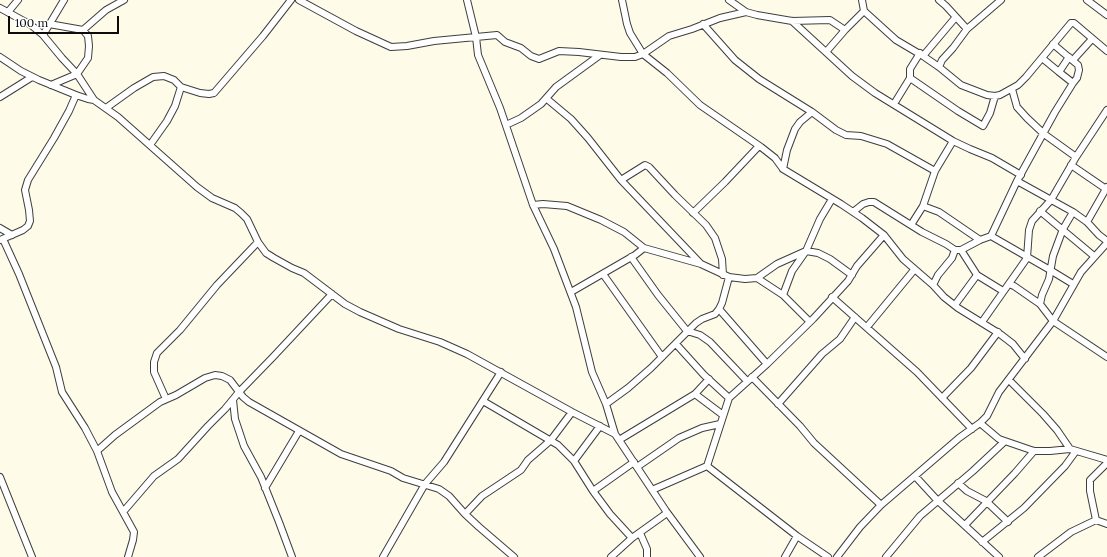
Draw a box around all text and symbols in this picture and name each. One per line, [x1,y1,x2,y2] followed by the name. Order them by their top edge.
[10,8,121,34] scale bar
[15,15,48,30] text: 100 m

